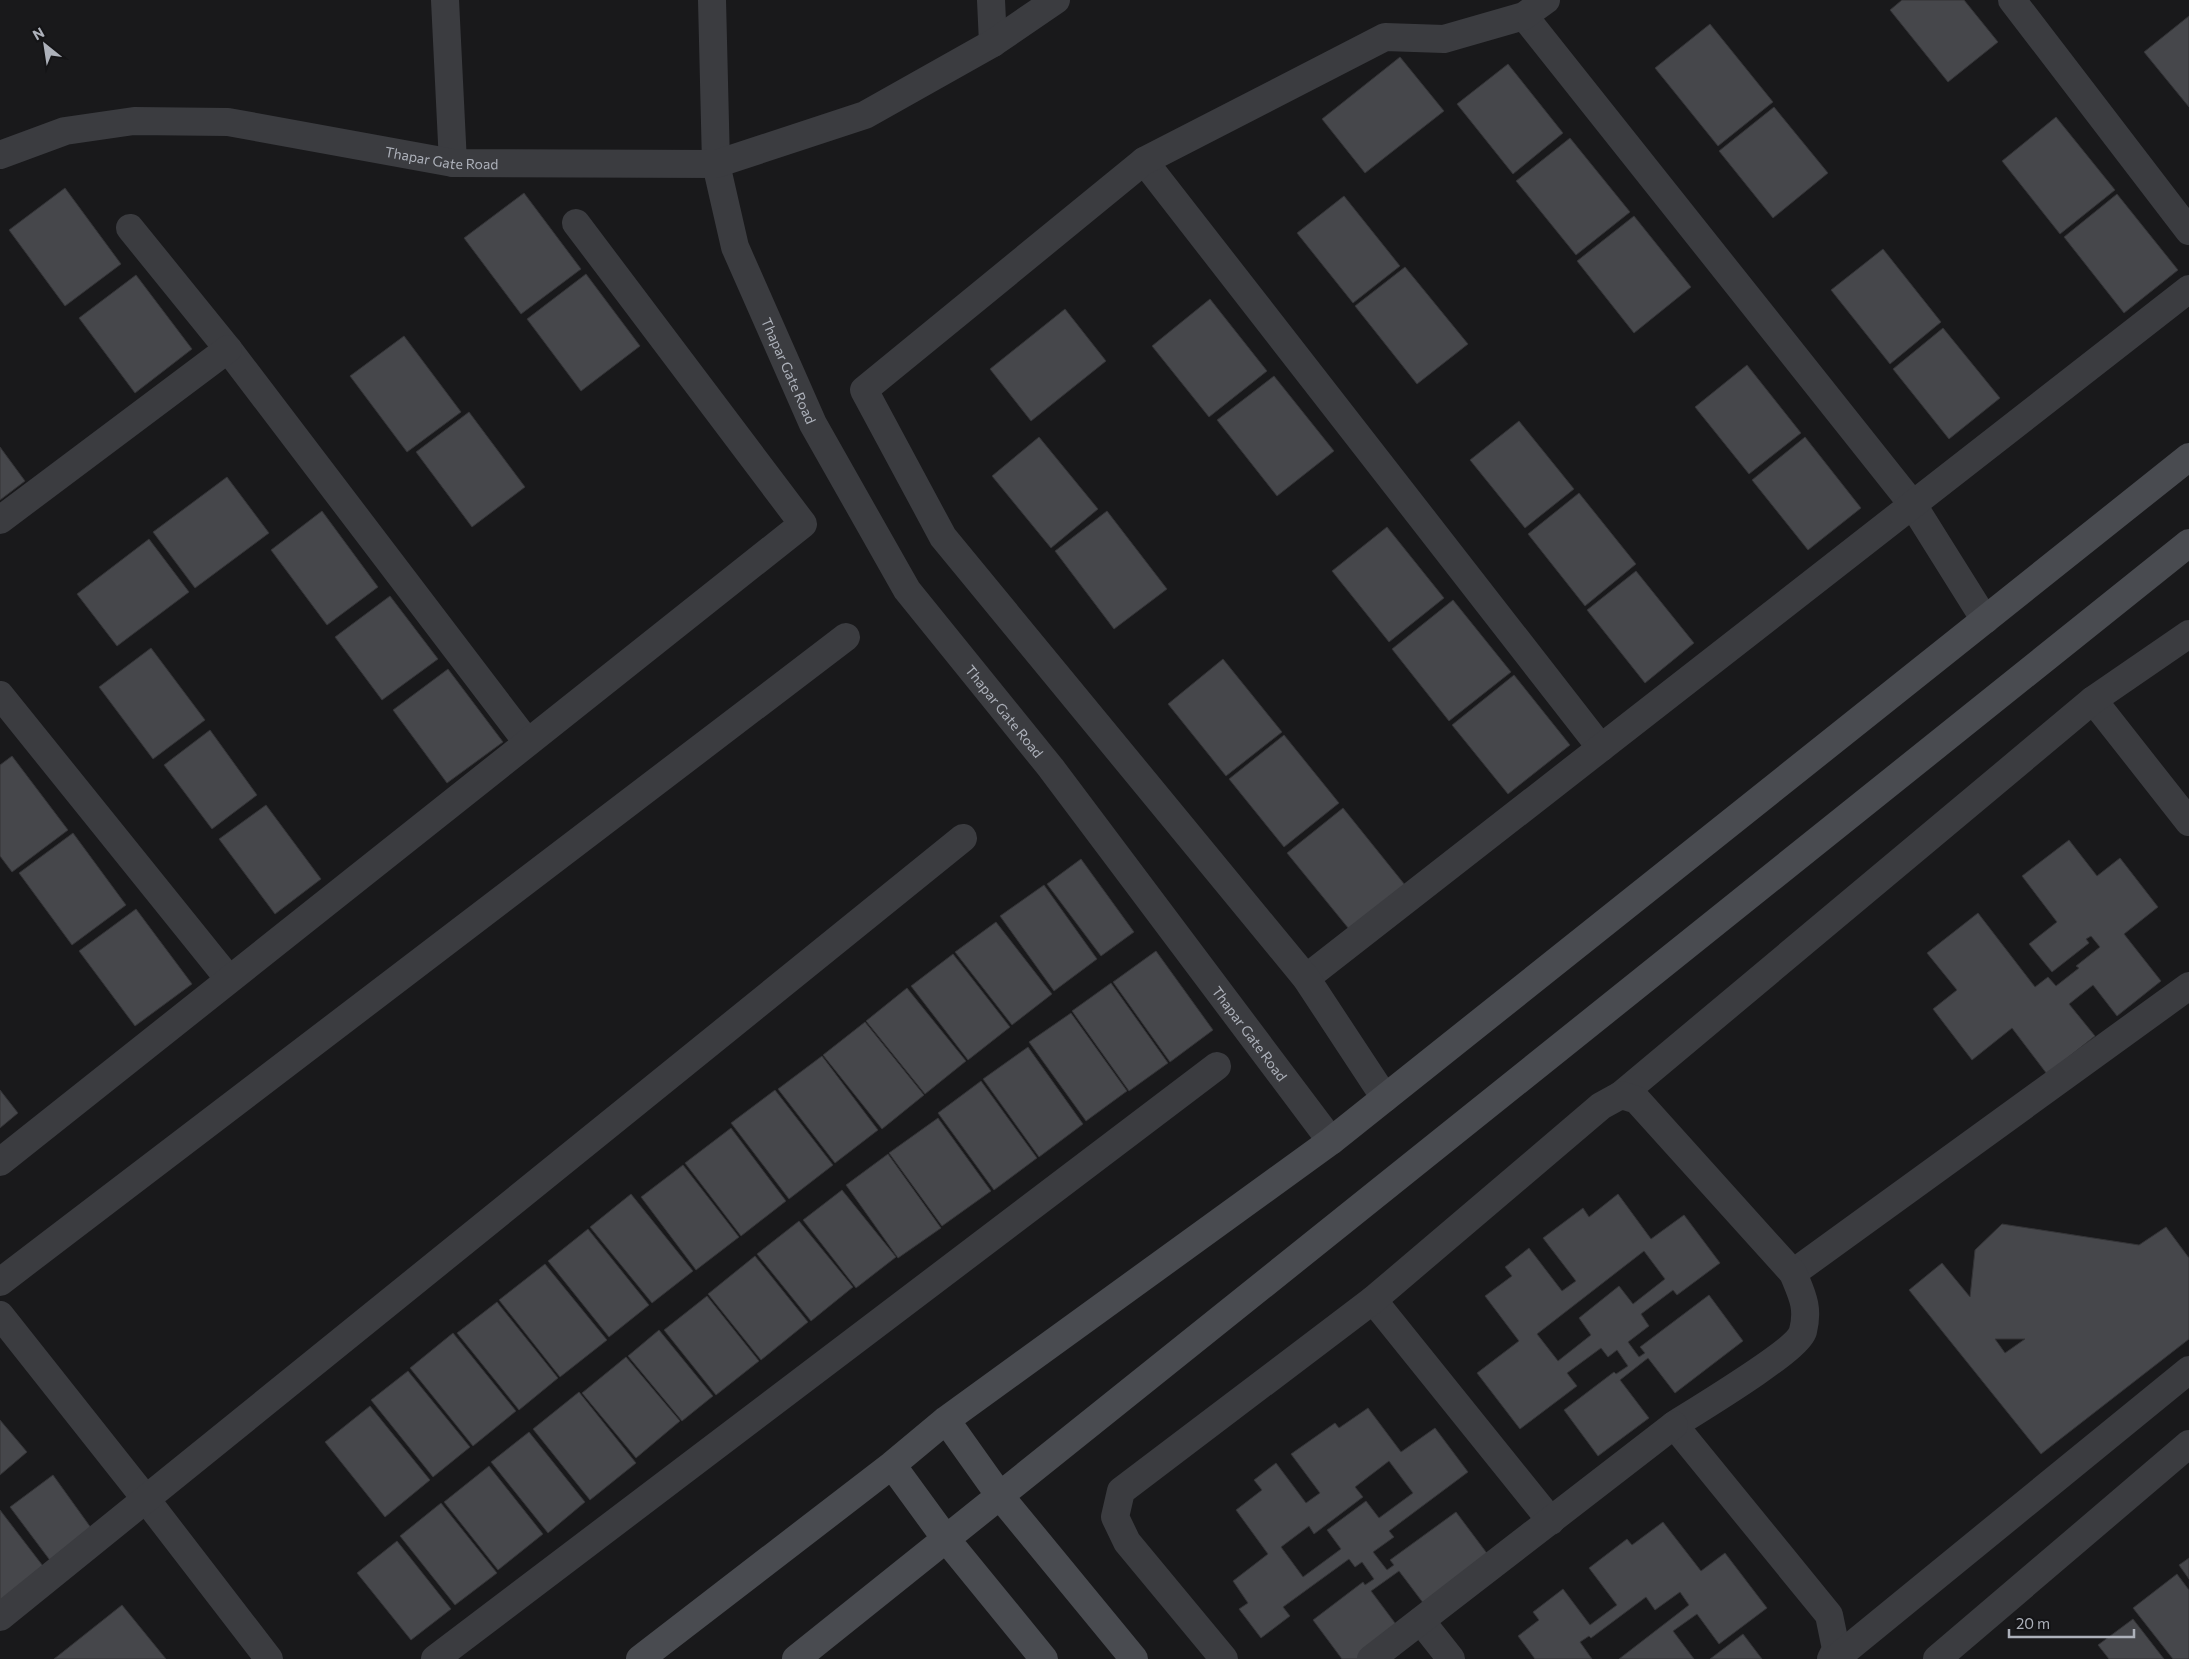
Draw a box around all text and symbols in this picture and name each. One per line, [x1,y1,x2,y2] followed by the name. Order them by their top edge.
[20,20,70,70] north arrow
[29,23,47,43] text: N
[384,142,498,172] street label: Thapar Gate Road
[759,315,820,426] street label: Thapar Gate Road
[962,661,1047,761] street label: Thapar Gate Road
[1209,982,1291,1084] street label: Thapar Gate Road
[2009,1606,2134,1638] scale bar
[2016,1614,2050,1632] text: 20 m

